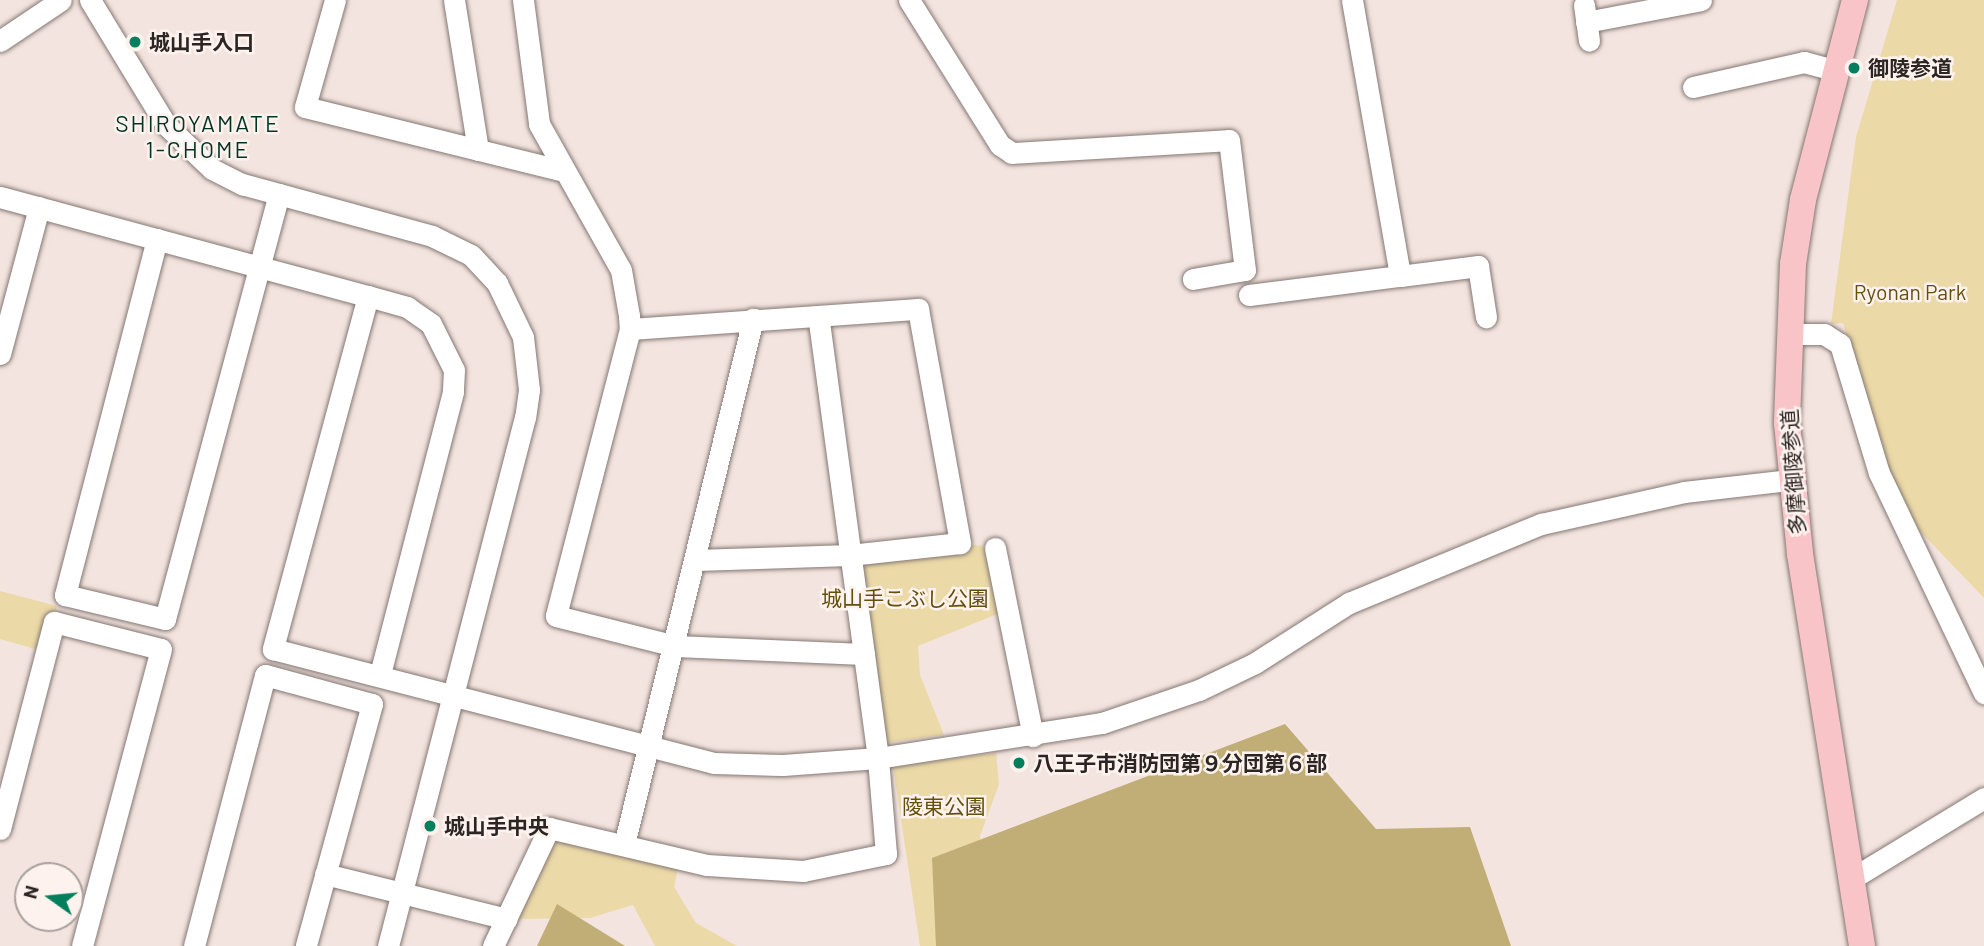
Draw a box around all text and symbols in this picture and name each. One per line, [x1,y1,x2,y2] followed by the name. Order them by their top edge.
[149,29,254,55] place label: 城山手入口
[127,34,143,50] marker: 城山手入口
[1868,55,1952,81] place label: 御陵参道
[1846,60,1862,76] marker: 御陵参道
[117,109,279,163] district label: SHIROYAMATE 1-CHOME
[1854,279,1966,305] park label: Ryonan Park
[1776,408,1810,536] street label: 多摩御陵参道
[821,585,989,611] park label: 城山手こぶし公園
[1033,750,1327,776] place label: 八王子市消防団第９分団第６部
[1011,755,1027,771] marker: 八王子市消防団第９分団第６部
[902,793,986,819] park label: 陵東公園
[444,813,549,839] place label: 城山手中央
[422,818,438,834] marker: 城山手中央
[14,862,84,932] north arrow
[17,883,43,901] text: N

